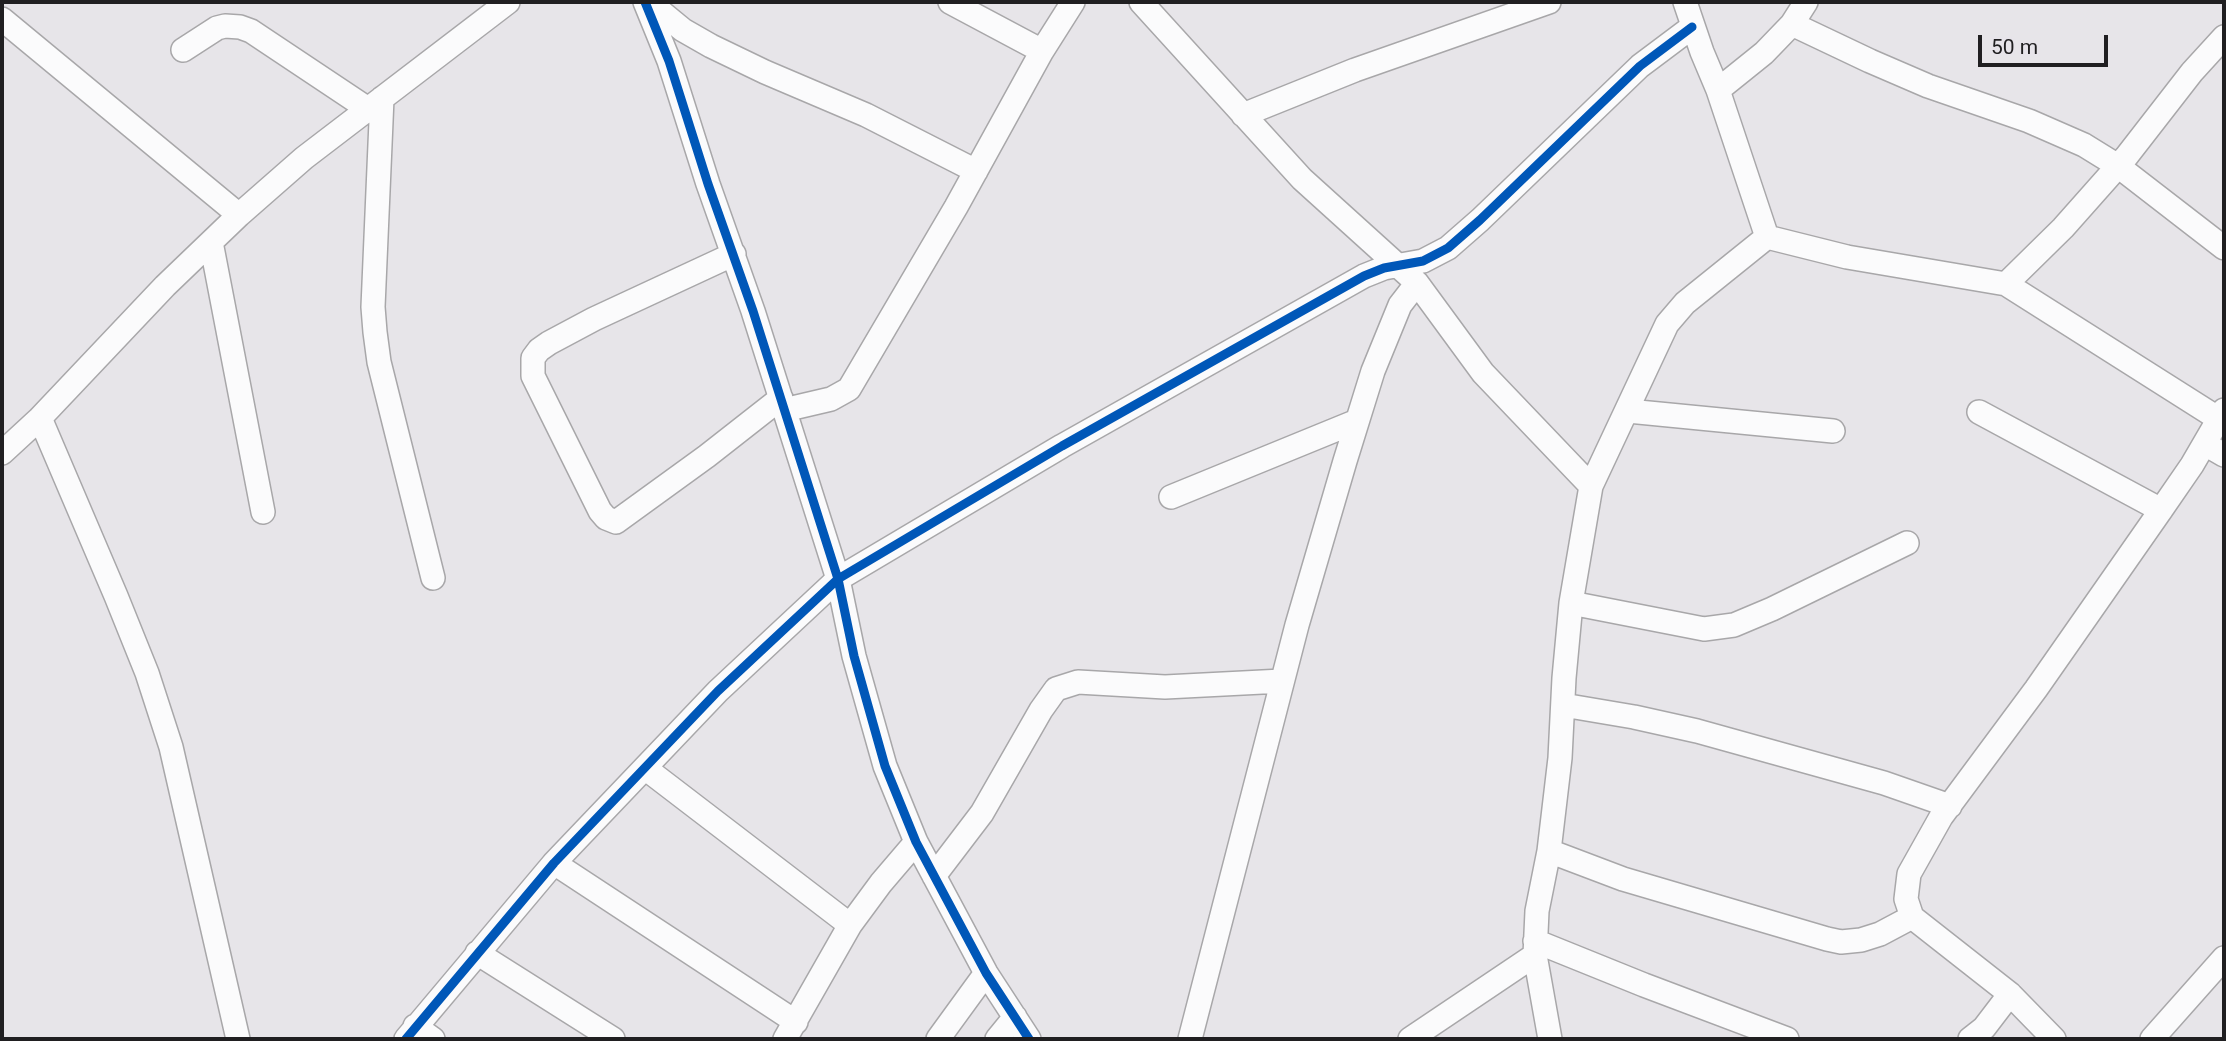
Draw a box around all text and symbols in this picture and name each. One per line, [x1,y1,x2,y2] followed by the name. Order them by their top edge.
[1981,21,2110,65] scale bar
[1991,35,2038,59] text: 50 m

